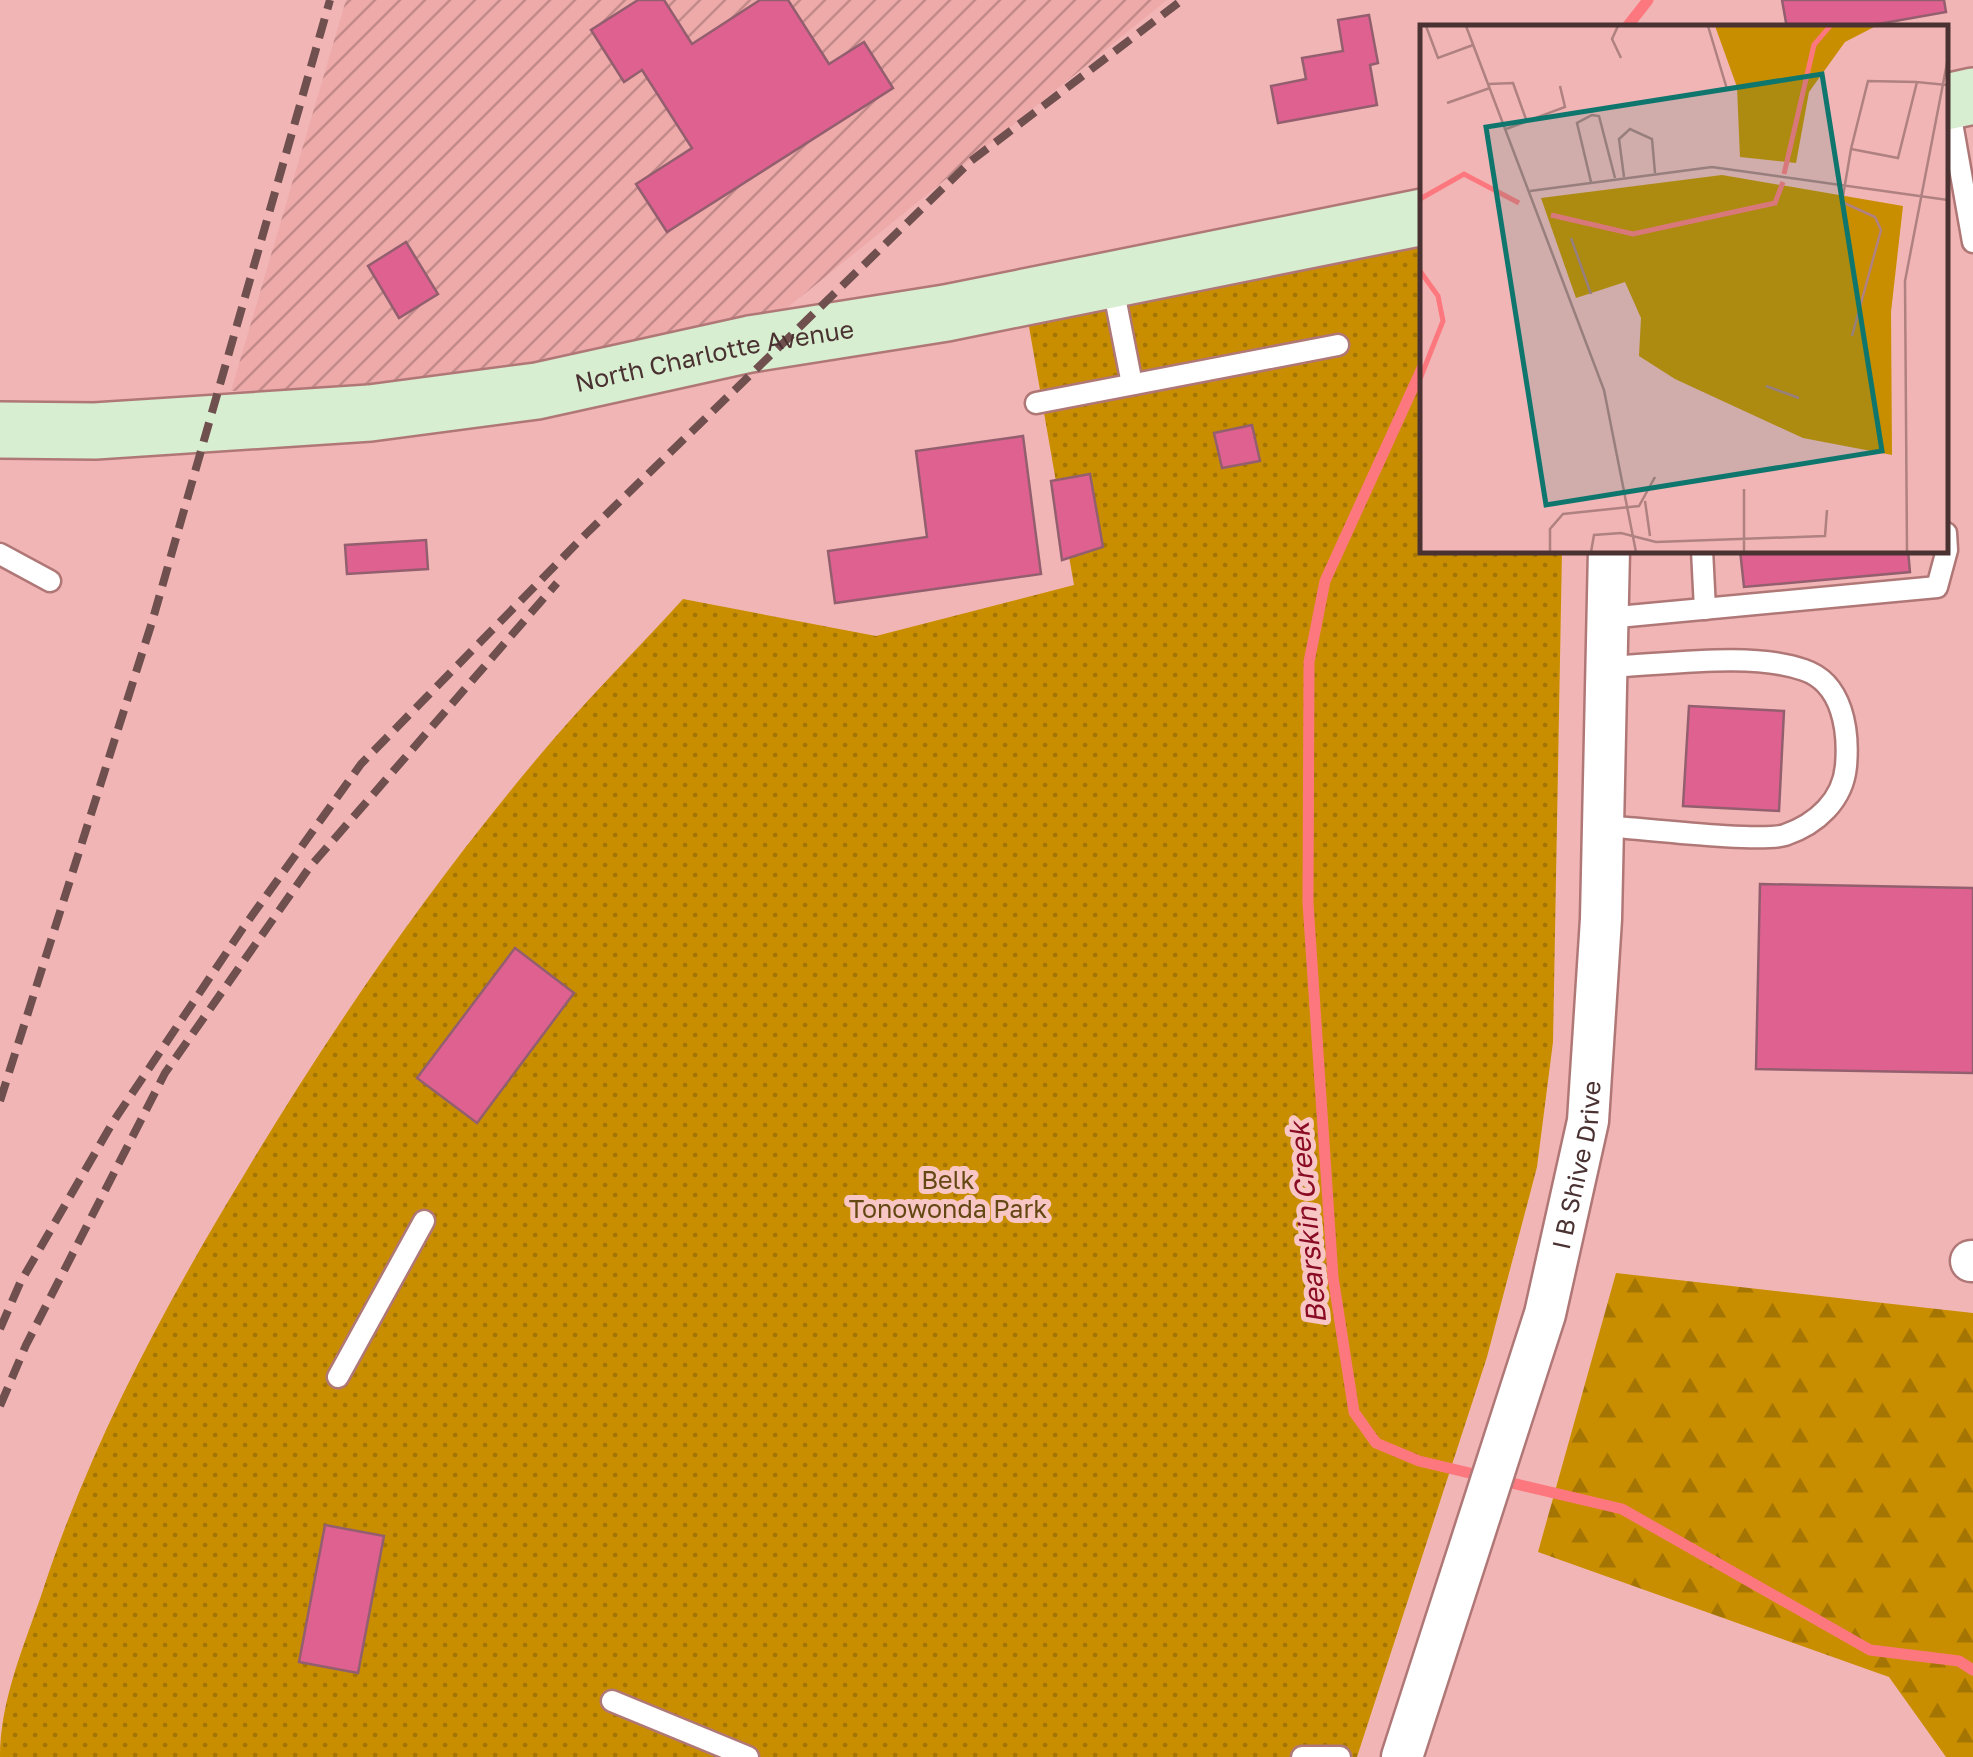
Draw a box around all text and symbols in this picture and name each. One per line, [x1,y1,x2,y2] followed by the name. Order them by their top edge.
[1420,25,1948,552] inset map
[572,312,856,398] street label: North Charlotte Avenue
[1544,1080,1606,1252] street label: I B Shive Drive
[1281,1118,1332,1325] water label: Bearskin Creek
[849,1164,1047,1224] park label: Belk Tonowonda Park

